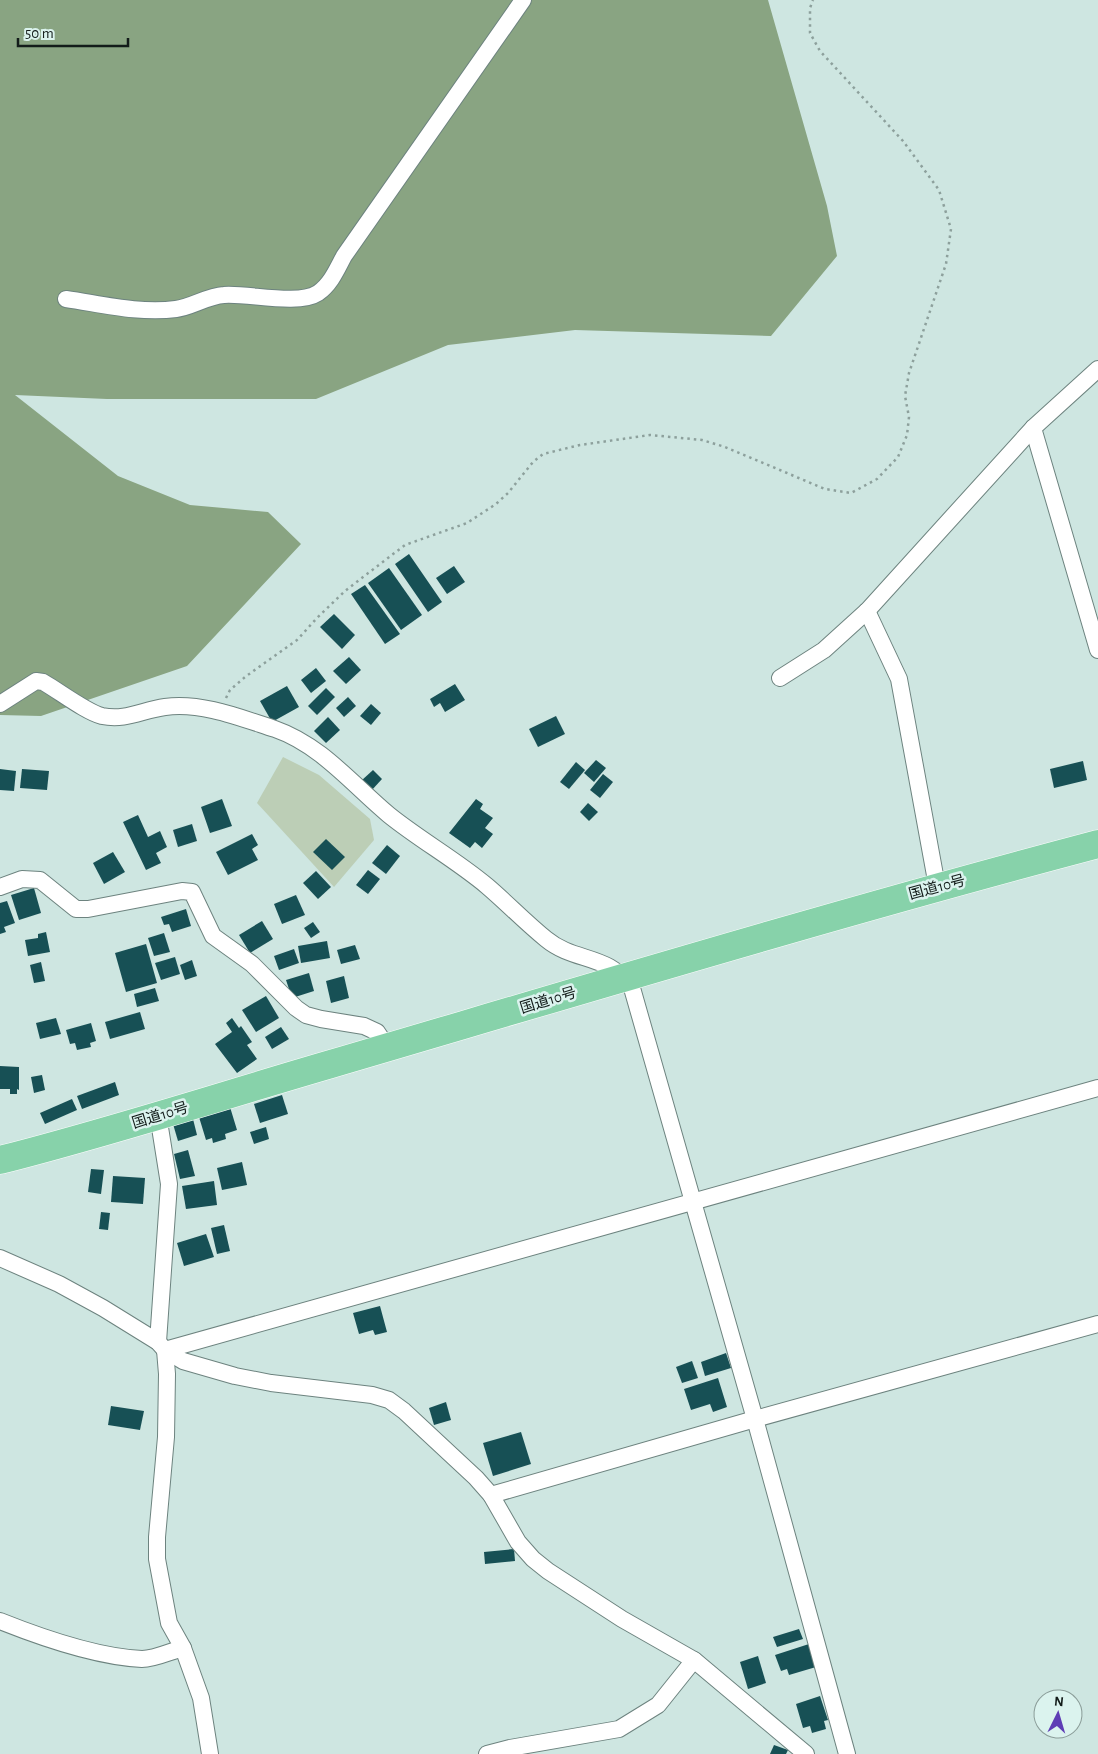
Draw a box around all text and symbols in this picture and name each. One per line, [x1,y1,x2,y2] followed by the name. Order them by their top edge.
[18,15,128,47] scale bar
[25,26,54,41] text: 50 m
[907,872,967,902] street label: 国道10号
[518,984,578,1016] street label: 国道10号
[130,1099,190,1131] street label: 国道10号
[1033,1689,1083,1739] north arrow
[1054,1695,1065,1709] text: N

